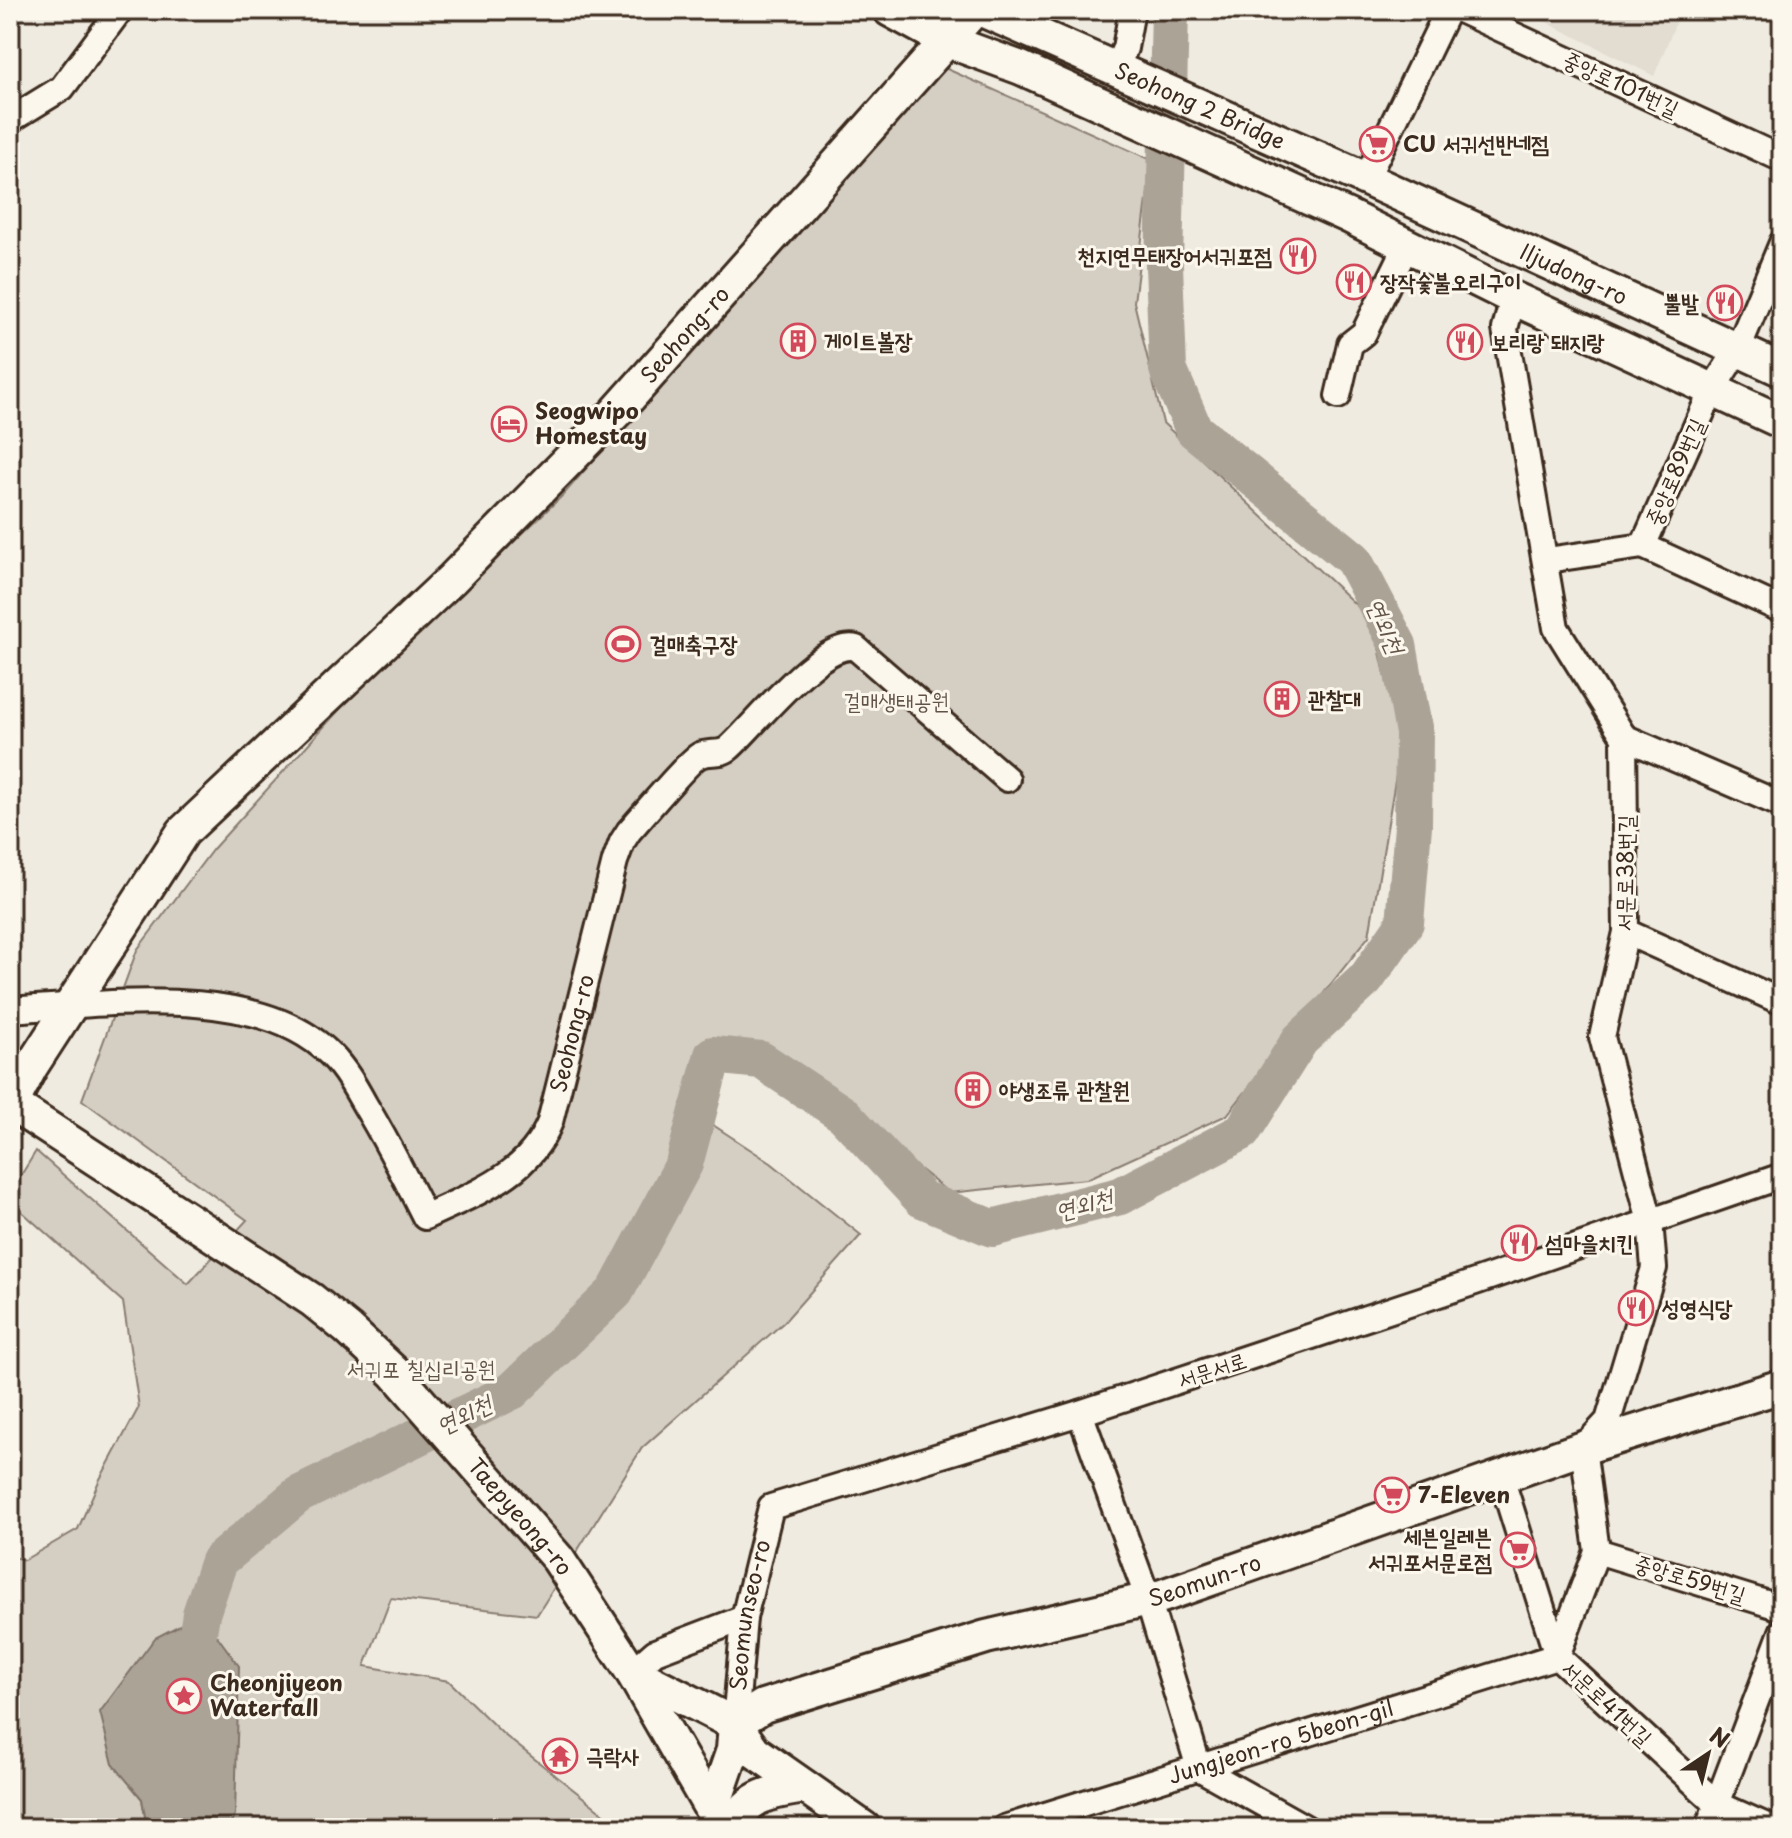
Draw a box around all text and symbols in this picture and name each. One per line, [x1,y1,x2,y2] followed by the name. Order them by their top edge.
[1558,41,1685,124] street label: 중앙로101번길
[1110,53,1291,156] street label: Seohong 2 Bridge
[1358,125,1396,163] supermarket icon: CU 서귀선반네점
[1403,126,1549,159] place label: CU 서귀선반네점
[1515,234,1633,312] street label: Iljudong-ro
[1279,237,1317,275] restaurant icon: 천지연무태장어서귀포점
[1077,238,1272,271] place label: 천지연무태장어서귀포점
[1335,263,1373,301] restaurant icon: 장작숯불오리구이
[1380,264,1522,297] place label: 장작숯불오리구이
[631,278,736,390] street label: Seohong-ro
[1706,284,1744,322] restaurant icon: 뿔발
[1664,285,1699,318] place label: 뿔발
[779,322,817,360] building icon: 게이트볼장
[824,323,913,356] place label: 게이트볼장
[1446,323,1484,361] restaurant icon: 보리랑 돼지랑
[1491,324,1605,357] place label: 보리랑 돼지랑
[535,393,647,451] place label: Seogwipo Homestay
[490,405,528,443] hotel icon: Seogwipo Homestay
[1635,412,1712,531] street label: 중앙로89번길
[1359,591,1416,661] water label: 연외천
[604,625,642,663] sports icon: 걸매축구장
[649,626,738,659] place label: 걸매축구장
[1263,680,1301,718] building icon: 관찰대
[1308,681,1361,714] place label: 관찰대
[843,683,949,716] park label: 걸매생태공원
[1606,814,1641,932] street label: 서문로38번길
[540,971,601,1095] street label: Seohong-ro
[954,1071,992,1109] building icon: 야생조류 관찰원
[999,1072,1130,1105] place label: 야생조류 관찰원
[1051,1177,1119,1228] water label: 연외천
[1500,1224,1538,1262] restaurant icon: 섬마을치킨
[1545,1225,1634,1258] place label: 섬마을치킨
[1617,1289,1655,1327] restaurant icon: 성영식당
[1661,1290,1733,1323] place label: 성영식당
[1173,1342,1250,1395] street label: 서문서로
[347,1351,495,1384] park label: 서귀포 칠십리공원
[429,1383,499,1442] water label: 연외천
[461,1450,582,1581] street label: Taepyeong-ro
[1373,1476,1411,1514] supermarket icon: 7-Eleven
[1418,1477,1510,1510] place label: 7-Eleven
[1368,1519,1492,1577] place label: 세븐일레븐 서귀포서문로점
[1499,1531,1537,1569] supermarket icon: 세븐일레븐 서귀포서문로점
[720,1536,777,1692] street label: Seomunseo-ro
[1145,1545,1265,1614] street label: Seomun-ro
[1631,1545,1751,1610] street label: 중앙로59번길
[1555,1651,1661,1753] street label: 서문로41번길
[210,1665,343,1723] place label: Cheonjiyeon Waterfall
[165,1677,203,1715] place icon: Cheonjiyeon Waterfall
[1164,1690,1397,1791] street label: Jungjeon-ro 5beon-gil
[1668,1714,1748,1794] north arrow
[1704,1718,1737,1755] text: N
[541,1737,579,1775] temple icon: 극락사
[586,1738,639,1771] place label: 극락사

